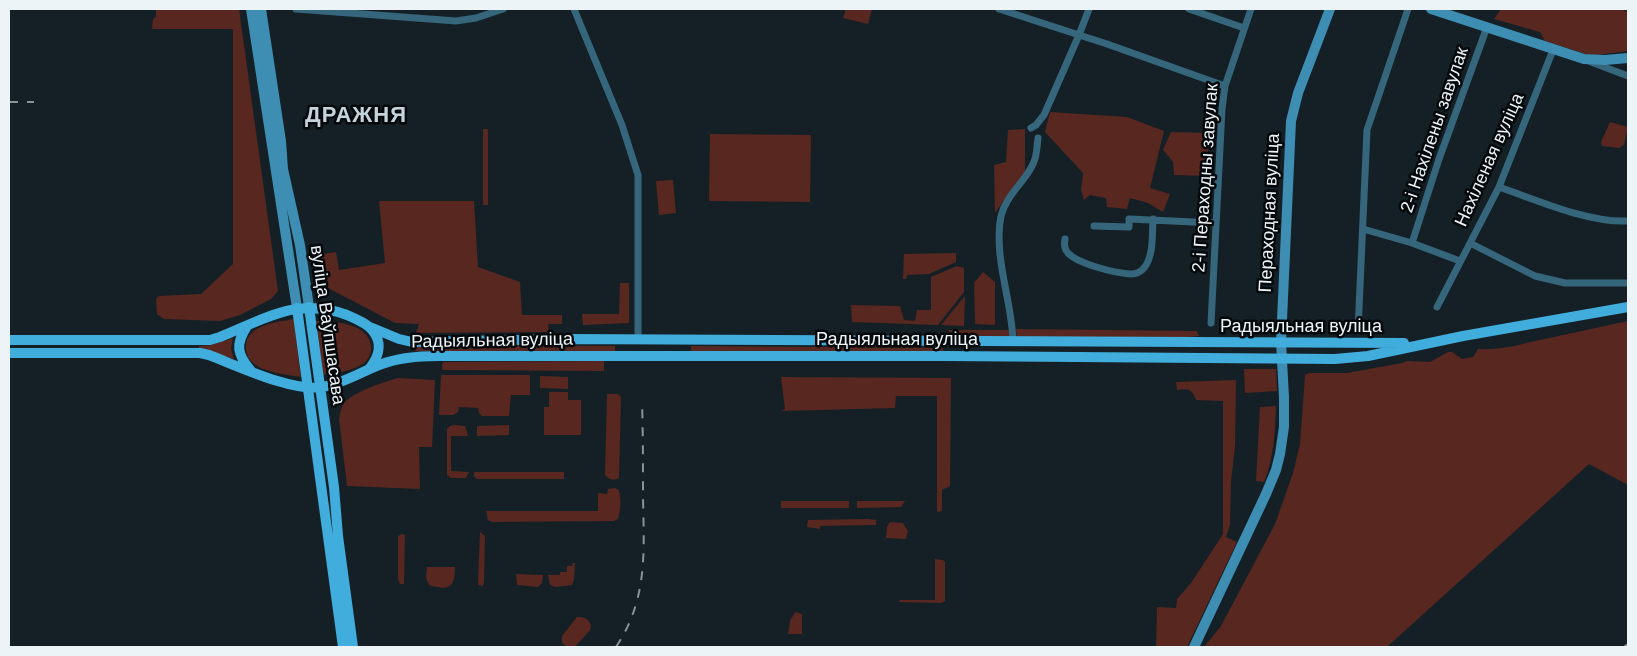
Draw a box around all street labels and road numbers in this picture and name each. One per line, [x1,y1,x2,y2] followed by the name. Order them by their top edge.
[1396,44,1474,216] street label: 2-і Нахілены завулак
[1189,83,1223,273] street label: 2-і Пераходны завулак
[1451,90,1529,230] street label: Нахіленая вуліца
[1255,133,1285,293] street label: Пераходная вуліца
[305,244,349,406] street label: вуліца Ваўпшасава
[1220,316,1382,338] street label: Радыяльная вуліца
[411,329,573,353] street label: Радыяльная вуліца
[816,329,978,351] street label: Радыяльная вуліца

